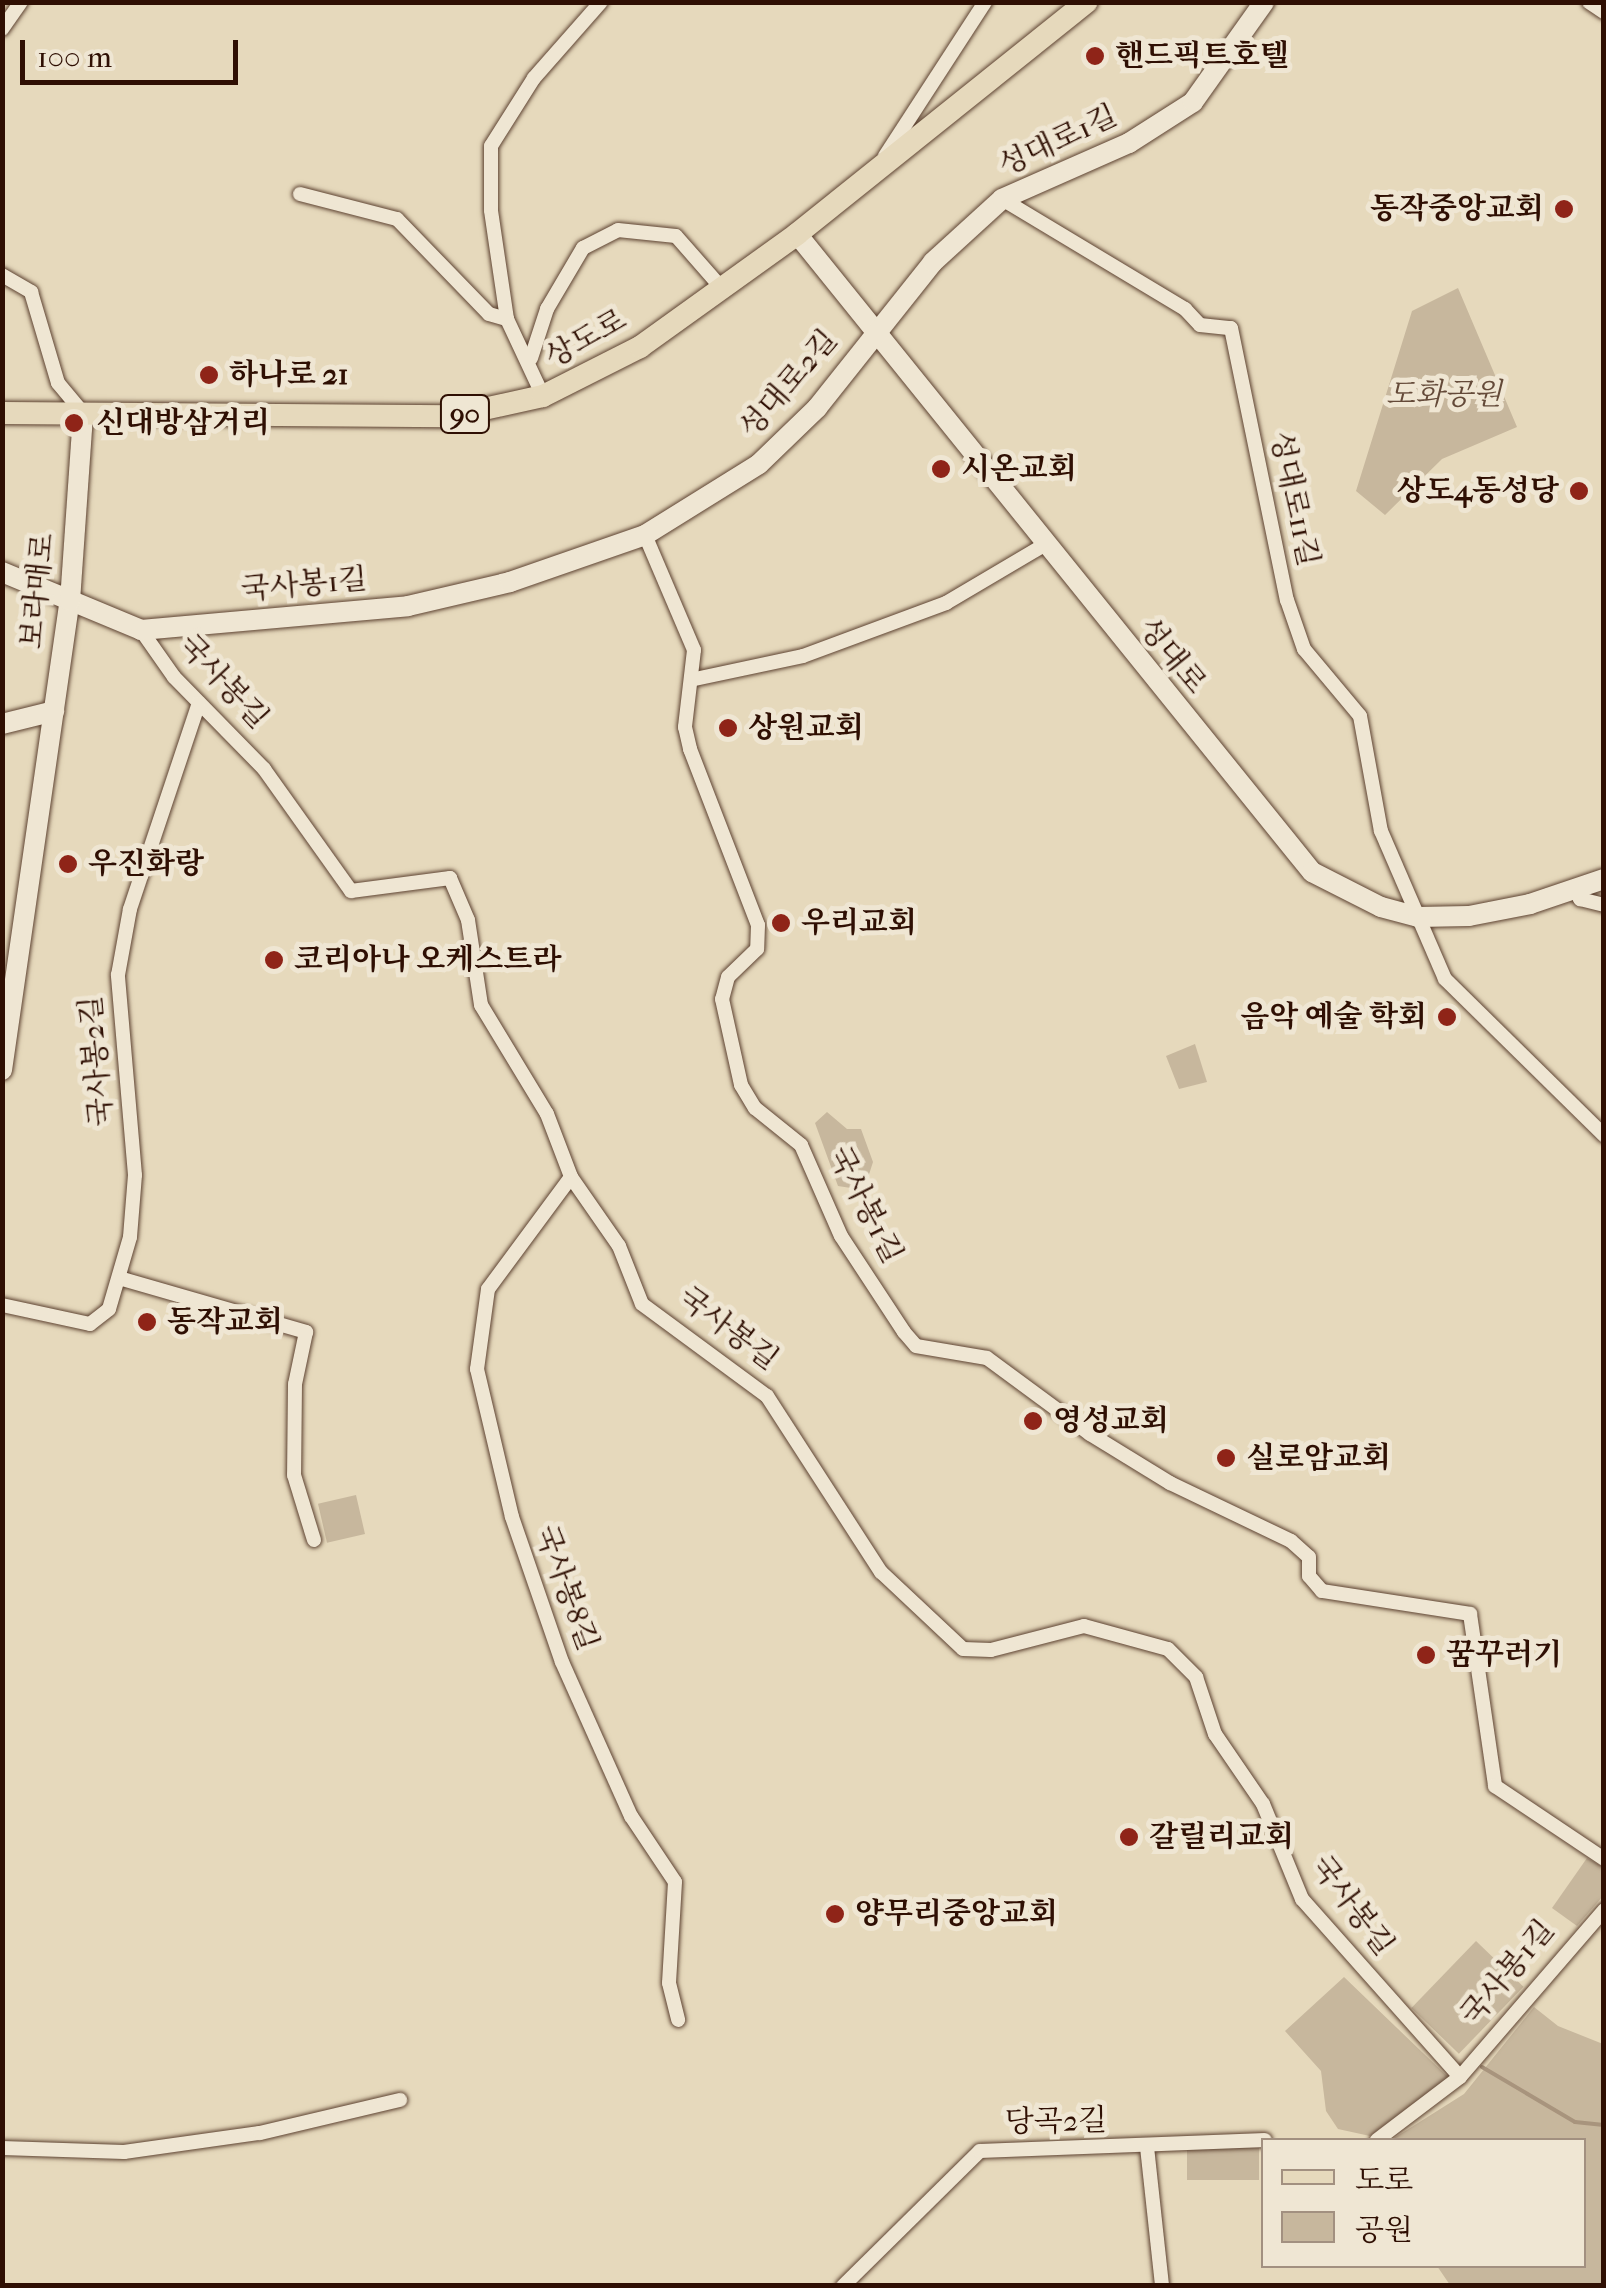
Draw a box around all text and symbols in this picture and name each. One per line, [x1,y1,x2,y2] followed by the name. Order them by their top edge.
[25,20,242,82] scale bar
[1115,38,1289,74] place label: 핸드픽트호텔
[37,40,112,75] text: 100 m
[1084,45,1106,67] marker: 핸드픽트호텔
[993,98,1123,184] street label: 성대로1길
[1370,191,1544,227] place label: 동작중앙교회
[1553,198,1575,220] marker: 동작중앙교회
[539,302,633,376] street label: 상도로
[732,323,846,445] street label: 성대로2길
[229,357,349,393] place label: 하나로 21
[198,364,220,386] marker: 하나로 21
[1386,377,1502,413] park label: 도화공원
[438,391,492,437] road number: 90
[96,405,270,441] place label: 신대방삼거리
[61,410,87,436] marker: 신대방삼거리
[1262,428,1326,570] street label: 성대로11길
[961,451,1077,487] place label: 시온교회
[930,458,952,480] marker: 시온교회
[1396,473,1559,509] place label: 상도4동성당
[1568,480,1590,502] marker: 상도4동성당
[14,531,62,651] street label: 보라매로
[239,562,369,608] street label: 국사봉1길
[1131,611,1213,701] street label: 성대로
[170,627,276,737] street label: 국사봉길
[748,710,864,746] place label: 상원교회
[717,717,739,739] marker: 상원교회
[88,846,204,882] place label: 우진화랑
[57,853,79,875] marker: 우진화랑
[801,905,917,941] place label: 우리교회
[770,912,792,934] marker: 우리교회
[294,942,561,978] place label: 코리아나 오케스트라
[263,949,285,971] marker: 코리아나 오케스트라
[73,994,121,1128] street label: 국사봉2길
[1240,999,1427,1035] place label: 음악 예술 학회
[1436,1006,1458,1028] marker: 음악 예술 학회
[820,1140,910,1270] street label: 국사봉1길
[671,1280,785,1378] street label: 국사봉길
[167,1304,283,1340] place label: 동작교회
[136,1311,158,1333] marker: 동작교회
[1053,1403,1169,1439] place label: 영성교회
[1022,1410,1044,1432] marker: 영성교회
[1246,1440,1391,1476] place label: 실로암교회
[1215,1447,1237,1469] marker: 실로암교회
[527,1520,605,1656] street label: 국사봉8길
[1446,1637,1562,1673] place label: 꿈꾸러기
[1415,1644,1437,1666] marker: 꿈꾸러기
[1149,1819,1294,1855] place label: 갈릴리교회
[1118,1826,1140,1848] marker: 갈릴리교회
[1303,1849,1401,1963] street label: 국사봉길
[855,1896,1058,1932] place label: 양무리중앙교회
[824,1903,846,1925] marker: 양무리중앙교회
[1454,1913,1562,2033] street label: 국사봉1길
[1005,2103,1107,2141] street label: 당곡2길
[1261,2138,1586,2268] legend
[1355,2163,1413,2198] text: 도로
[1355,2213,1413,2248] text: 공원

